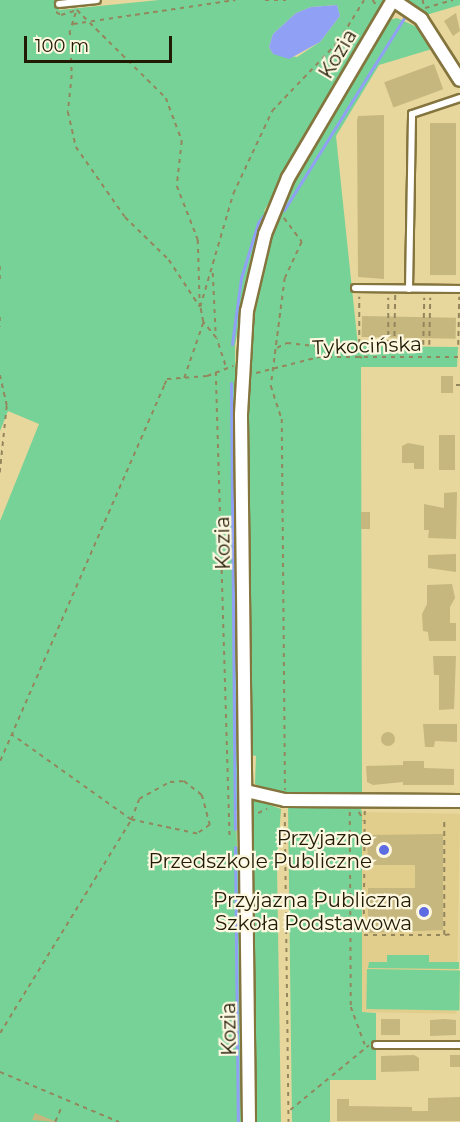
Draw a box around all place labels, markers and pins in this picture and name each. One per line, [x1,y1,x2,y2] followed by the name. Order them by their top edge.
[149,826,372,873] place label: Przyjazne Przedszkole Publiczne
[377,843,391,857] marker: Przyjazne Przedszkole Publiczne
[213,888,412,935] place label: Przyjazna Publiczna Szkoła Podstawowa
[417,905,431,919] marker: Przyjazna Publiczna Szkoła Podstawowa

